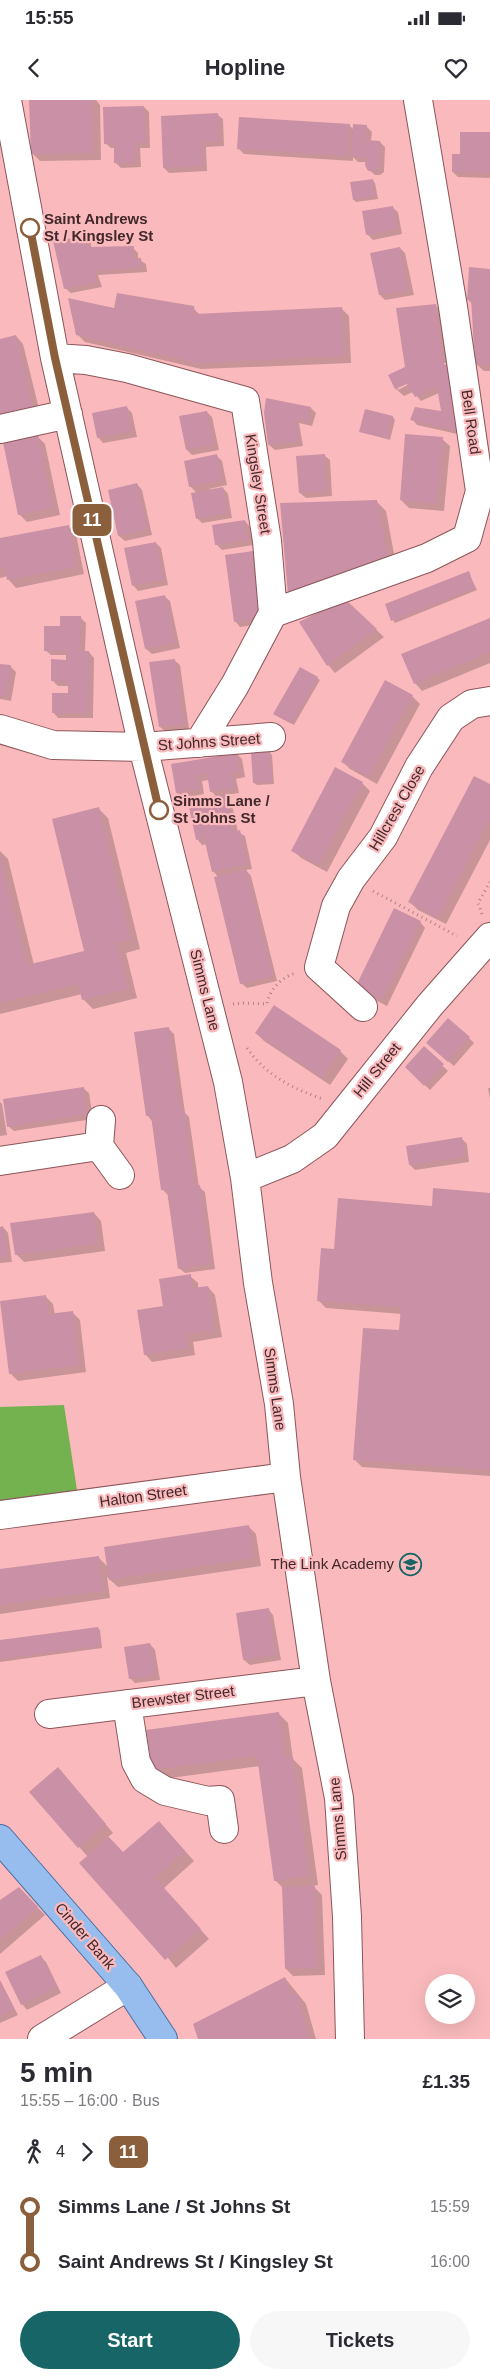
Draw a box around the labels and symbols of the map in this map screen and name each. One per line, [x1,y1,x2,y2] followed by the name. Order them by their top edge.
[44,210,153,244] place label: Saint Andrews St / Kingsley St
[20,218,40,238] marker: Saint Andrews St / Kingsley St
[459,389,484,455] street label: Bell Road
[242,433,275,536] street label: Kingsley Street
[70,504,114,536] line badge: 11
[157,729,262,754] street label: St Johns Street
[365,762,428,854] street label: Hillcrest Close
[173,792,271,826] place label: Simms Lane / St Johns St
[149,800,169,820] marker: Simms Lane / St Johns St
[187,947,224,1032] street label: Simms Lane
[350,1038,404,1100] street label: Hill Street
[261,1346,290,1431] street label: Simms Lane
[98,1481,188,1510] street label: Halton Street
[398,1552,422,1576] school or university icon: The Link Academy
[271,1555,394,1572] place label: The Link Academy
[131,1682,236,1711] street label: Brewster Street
[325,1777,350,1861] street label: Simms Lane
[52,1899,119,1973] street label: Cinder Bank

